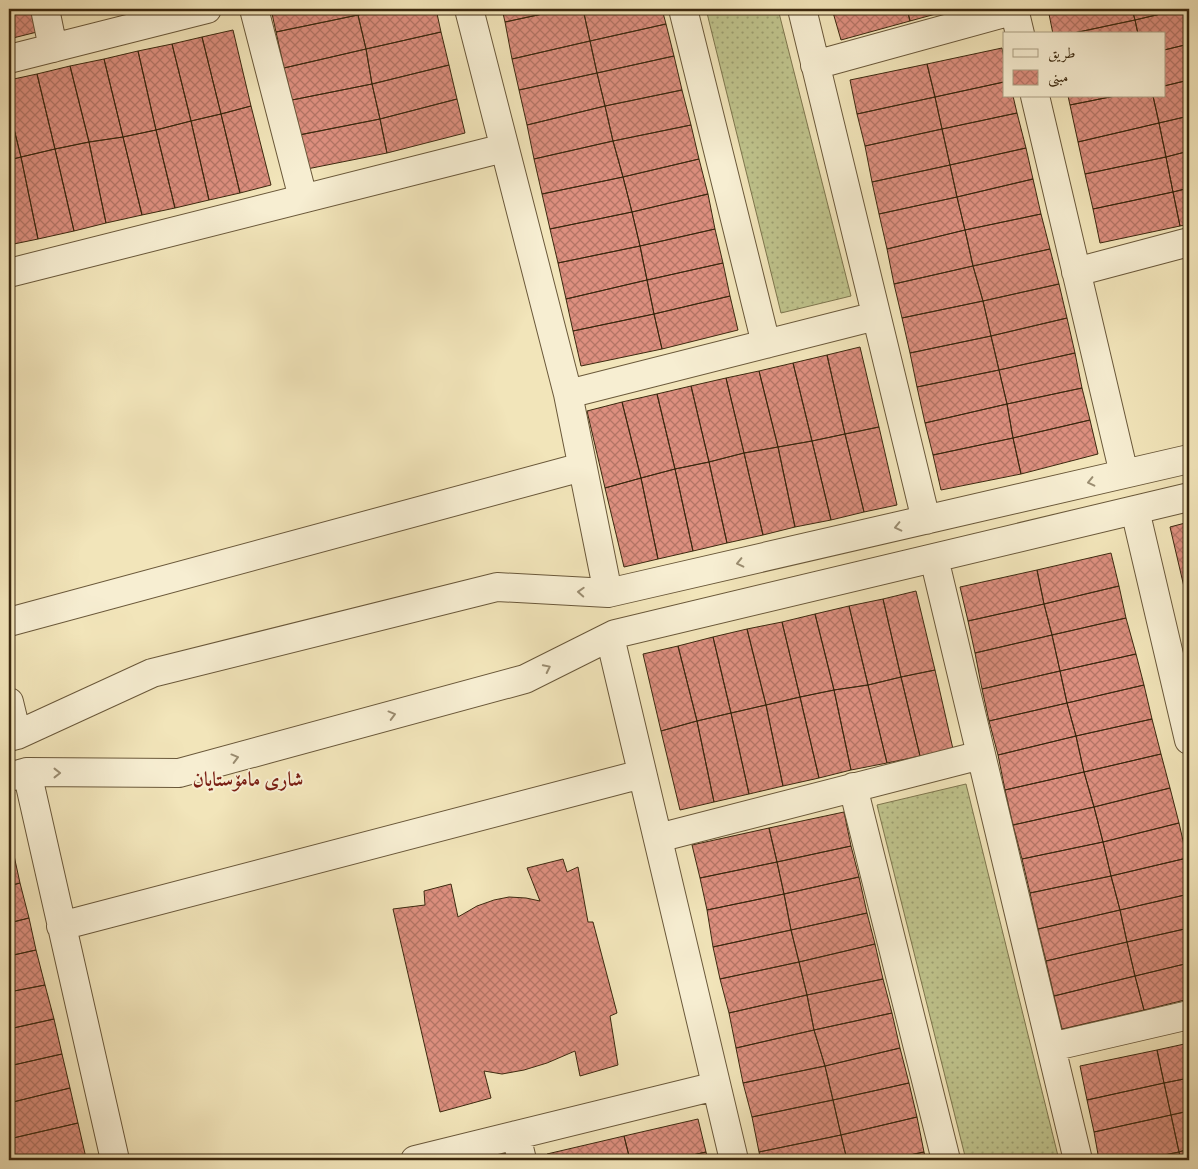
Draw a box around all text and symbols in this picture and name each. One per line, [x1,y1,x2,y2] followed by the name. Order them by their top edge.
[1003,32,1166,98] legend
[1048,44,1075,65] text: طريق
[1048,68,1068,89] text: مبنى
[1086,476,1095,487] one-way arrow
[894,521,903,532] one-way arrow
[736,557,744,568] one-way arrow
[577,586,585,597] one-way arrow
[542,664,551,674] one-way arrow
[387,711,395,721] one-way arrow
[231,753,239,764] one-way arrow
[193,767,303,795] district label: شاری مامۆستایان
[54,768,61,778] one-way arrow

